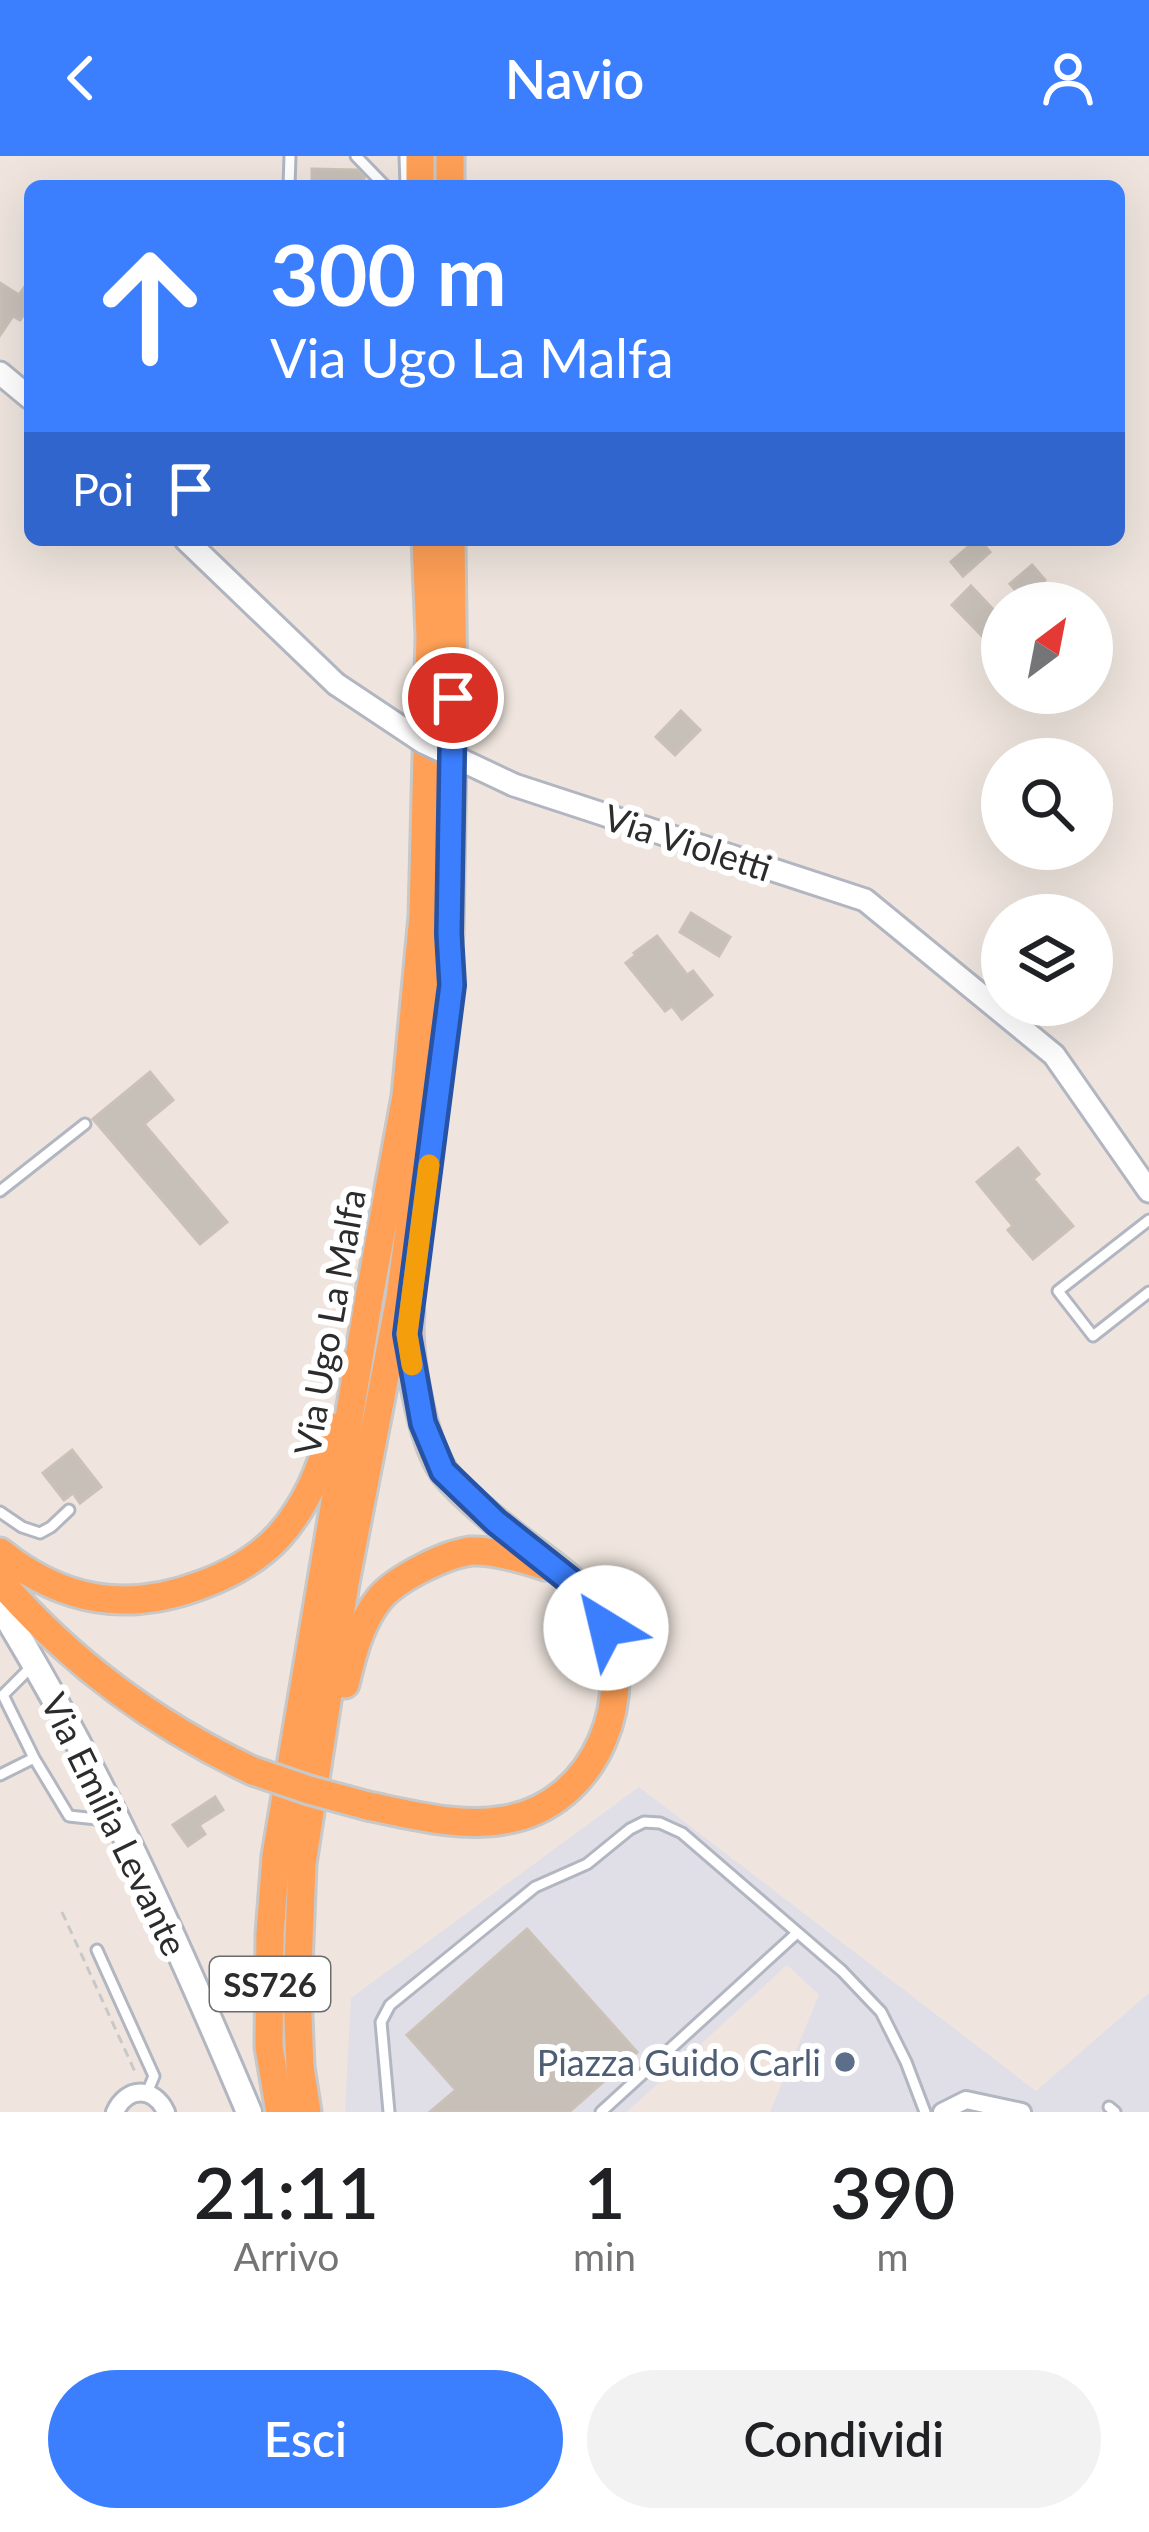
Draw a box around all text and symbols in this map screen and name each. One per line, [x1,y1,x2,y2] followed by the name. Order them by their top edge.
[48,45,114,111] icon: back
[1035,45,1101,111] icon: person
[505,46,644,111] text: Navio
[270,223,507,324] text: 300 m
[72,228,228,384] icon: ahead
[270,325,674,390] text: Via Ugo La Malfa
[158,456,224,522] icon: arrive
[72,462,134,516] text: Poi
[981,582,1113,714] north arrow
[981,582,1113,1026] map controls
[402,647,504,749] pin
[420,665,486,731] icon: arrive
[981,738,1113,870] button: search
[599,794,777,890] street label: Via Violetti
[981,894,1113,1026] button: layers
[284,1186,374,1458] street label: Via Ugo La Malfa
[543,1565,669,1691] position arrow
[32,1686,198,1962] street label: Via Emilia Levante
[210,1957,330,2011] road number: SS726
[537,2040,821,2084] place label: Piazza Guido Carli
[832,2049,858,2075] marker: Piazza Guido Carli
[194,2148,379,2234] text: 21:11
[584,2148,625,2234] text: 1
[830,2148,955,2234] text: 390
[234,2233,339,2279] text: Arrivo
[573,2233,636,2279] text: min
[877,2233,909,2279] text: m
[48,2370,563,2508] button: Esci
[587,2370,1101,2508] button: Condividi

